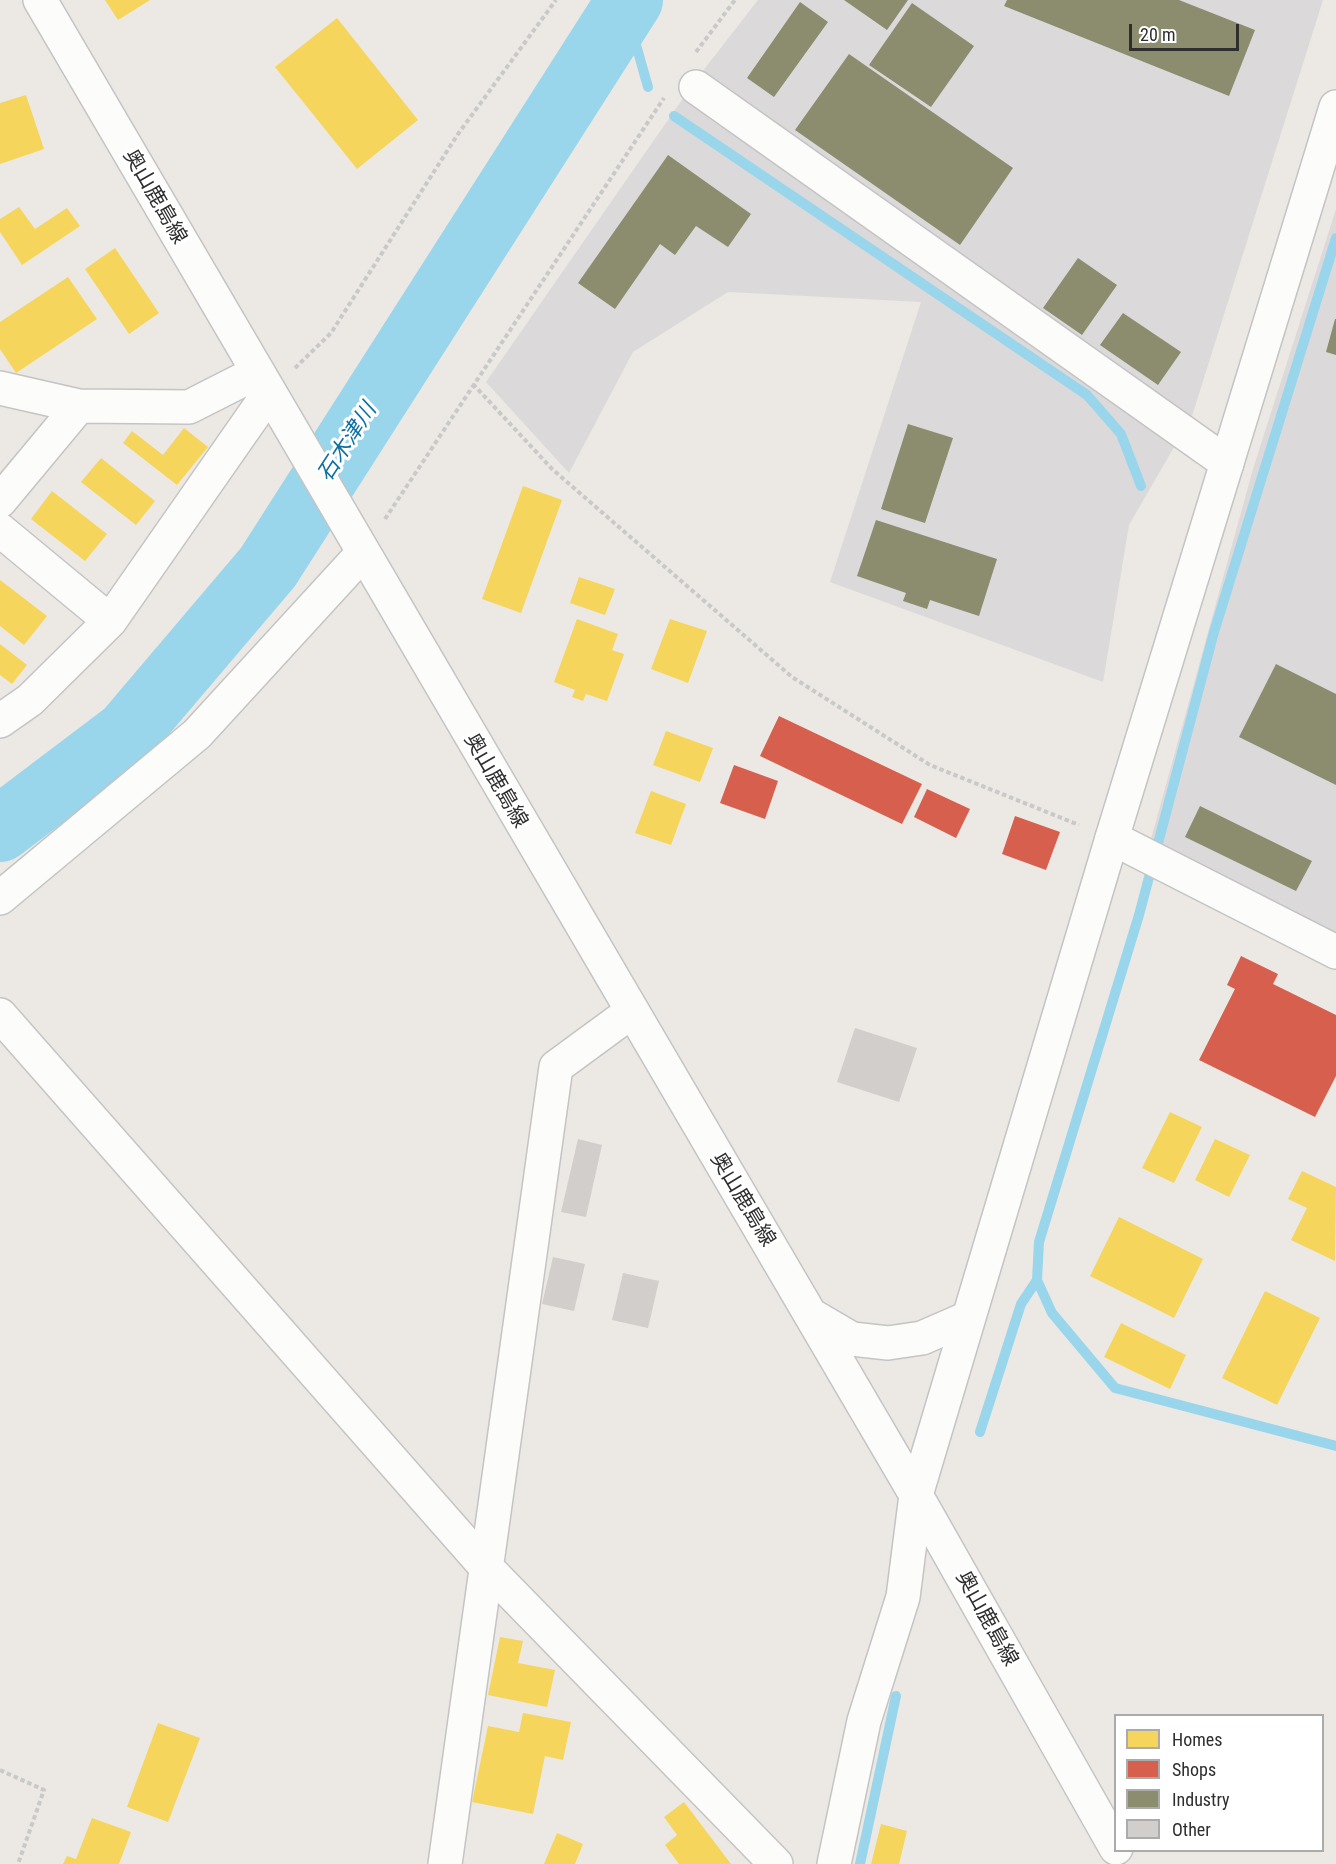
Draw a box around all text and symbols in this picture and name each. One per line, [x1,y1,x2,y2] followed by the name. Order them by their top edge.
[1132,12,1242,50] scale bar
[1140,24,1175,45] text: 20 m
[117,145,191,249] street label: 奥山鹿島線
[313,399,383,487] water label: 石木津川
[458,729,532,833] street label: 奥山鹿島線
[704,1149,780,1251] street label: 奥山鹿島線
[950,1567,1022,1671] street label: 奥山鹿島線
[1114,1714,1324,1852] legend
[1172,1729,1222,1750] text: Homes
[1172,1759,1216,1780] text: Shops
[1172,1789,1230,1810] text: Industry
[1172,1819,1211,1840] text: Other

